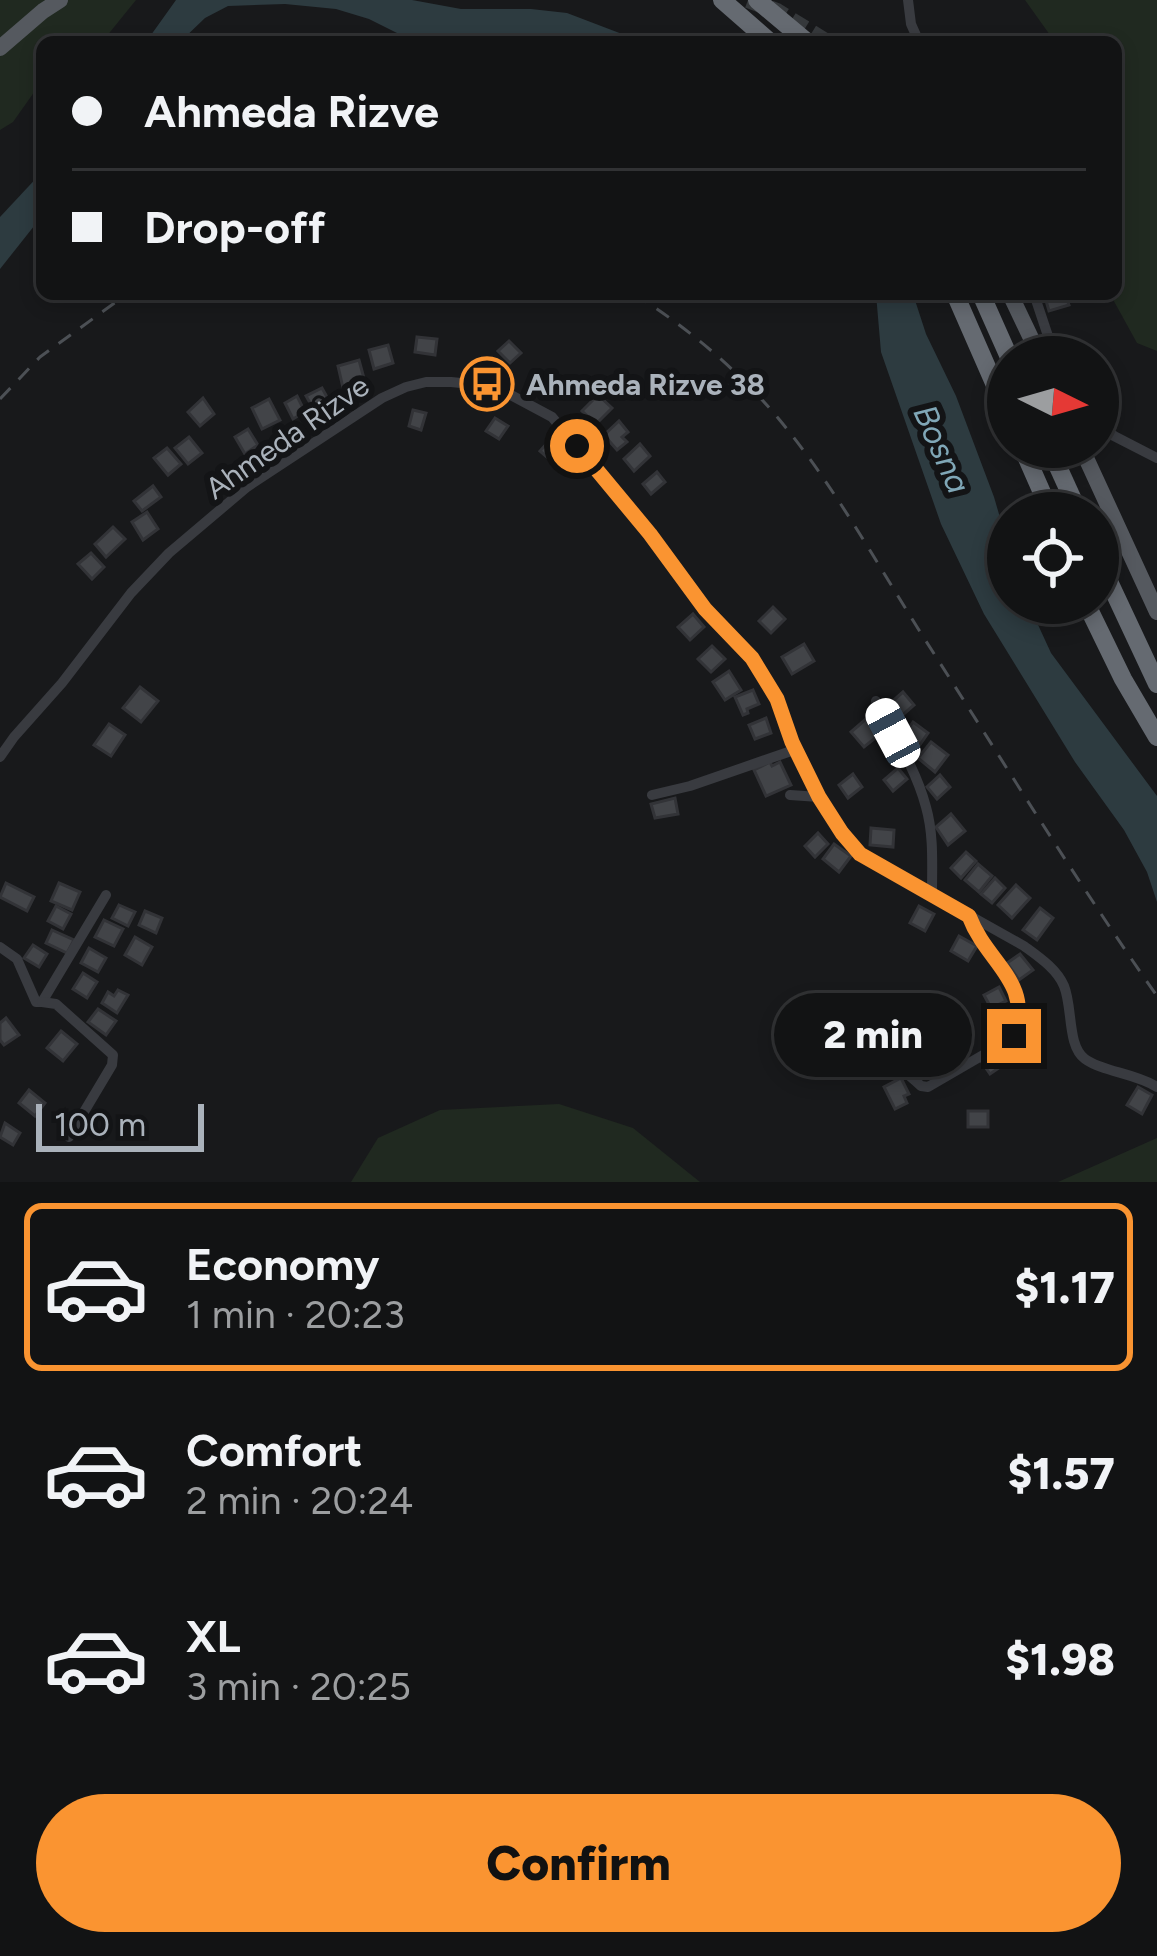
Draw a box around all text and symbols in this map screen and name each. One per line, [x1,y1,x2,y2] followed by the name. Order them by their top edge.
[144,84,439,138] text: Ahmeda Rizve
[144,200,326,254] text: Drop-off
[987,336,1119,468] north arrow
[987,336,1119,624] map controls
[459,356,515,412] bus stop icon: Ahmeda Rizve 38
[526,366,765,403] place label: Ahmeda Rizve 38
[198,367,376,507] street label: Ahmeda Rizve
[905,399,979,499] water label: Bosna
[550,419,604,473] route start
[987,492,1119,624] button: locate
[860,693,926,773] car
[774,994,972,1078] callout: 2 min
[987,1009,1041,1063] route end
[823,1011,923,1058] text: 2 min
[36,1098,204,1151] scale bar
[54,1105,146,1144] text: 100 m
[42,1233,150,1341] icon: car
[186,1237,379,1291] text: Economy
[1015,1260,1115,1314] text: $1.17
[186,1291,405,1338] text: 1 min · 20:23
[42,1419,150,1527] icon: car
[186,1423,362,1477] text: Comfort
[1007,1446,1115,1500] text: $1.57
[186,1477,413,1524] text: 2 min · 20:24
[42,1605,150,1713] icon: car
[186,1609,241,1663] text: XL
[1005,1632,1115,1686] text: $1.98
[186,1663,411,1710] text: 3 min · 20:25
[36,1794,1121,1932] button: Confirm

